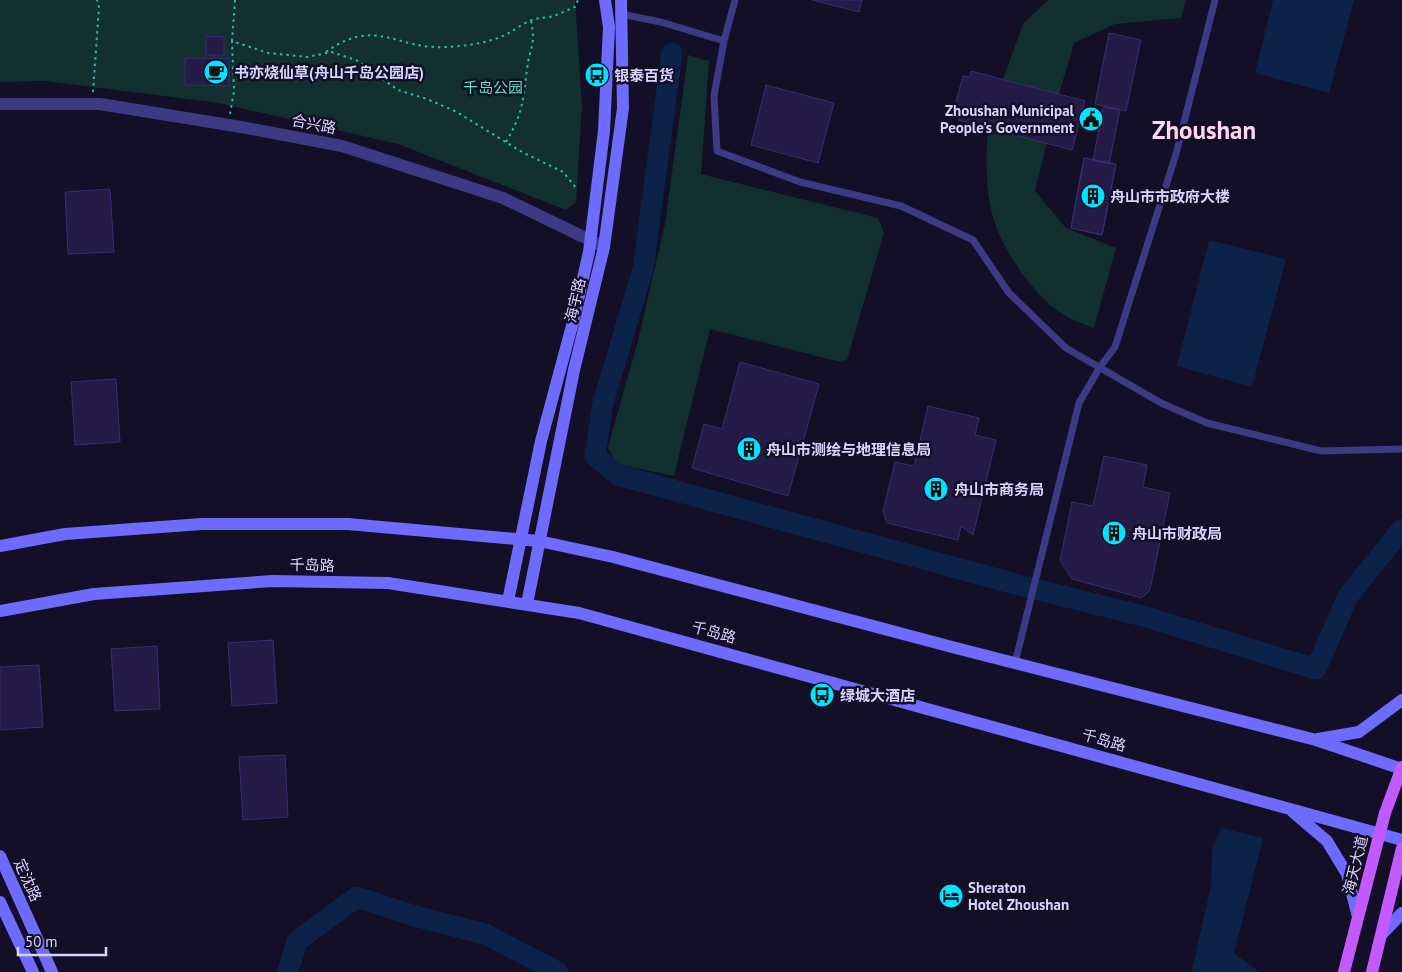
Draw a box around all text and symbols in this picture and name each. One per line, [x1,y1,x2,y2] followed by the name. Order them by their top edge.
[203,59,229,85] cafe icon: 书亦烧仙草(舟山千岛公园店)
[584,62,610,88] bus stop icon: 银泰百货
[234,63,424,82] place label: 书亦烧仙草(舟山千岛公园店)
[614,66,674,85] place label: 银泰百货
[463,78,523,97] park label: 千岛公园
[940,101,1075,137] place label: Zhoushan Municipal People's Government
[1078,106,1104,132] public building icon: Zhoushan Municipal People's Government
[290,110,338,138] street label: 合兴路
[1152,114,1256,146] district label: Zhoushan
[1080,183,1106,209] building icon: 舟山市市政府大楼
[1110,187,1230,206] place label: 舟山市市政府大楼
[561,276,589,324] street label: 海宇路
[736,436,762,462] building icon: 舟山市测绘与地理信息局
[766,440,931,459] place label: 舟山市测绘与地理信息局
[923,476,949,502] building icon: 舟山市商务局
[954,480,1044,499] place label: 舟山市商务局
[1101,520,1127,546] building icon: 舟山市财政局
[1132,524,1222,543] place label: 舟山市财政局
[289,555,335,575] street label: 千岛路
[690,617,738,647] street label: 千岛路
[809,682,835,708] bus stop icon: 绿城大酒店
[840,686,915,705] place label: 绿城大酒店
[1080,725,1128,755] street label: 千岛路
[1339,834,1371,896] street label: 海天大道
[10,856,46,904] street label: 定沈路
[968,878,1069,914] place label: Sheraton Hotel Zhoushan
[938,883,964,909] hotel icon: Sheraton Hotel Zhoushan
[18,924,105,956] scale bar
[25,932,58,951] text: 50 m

